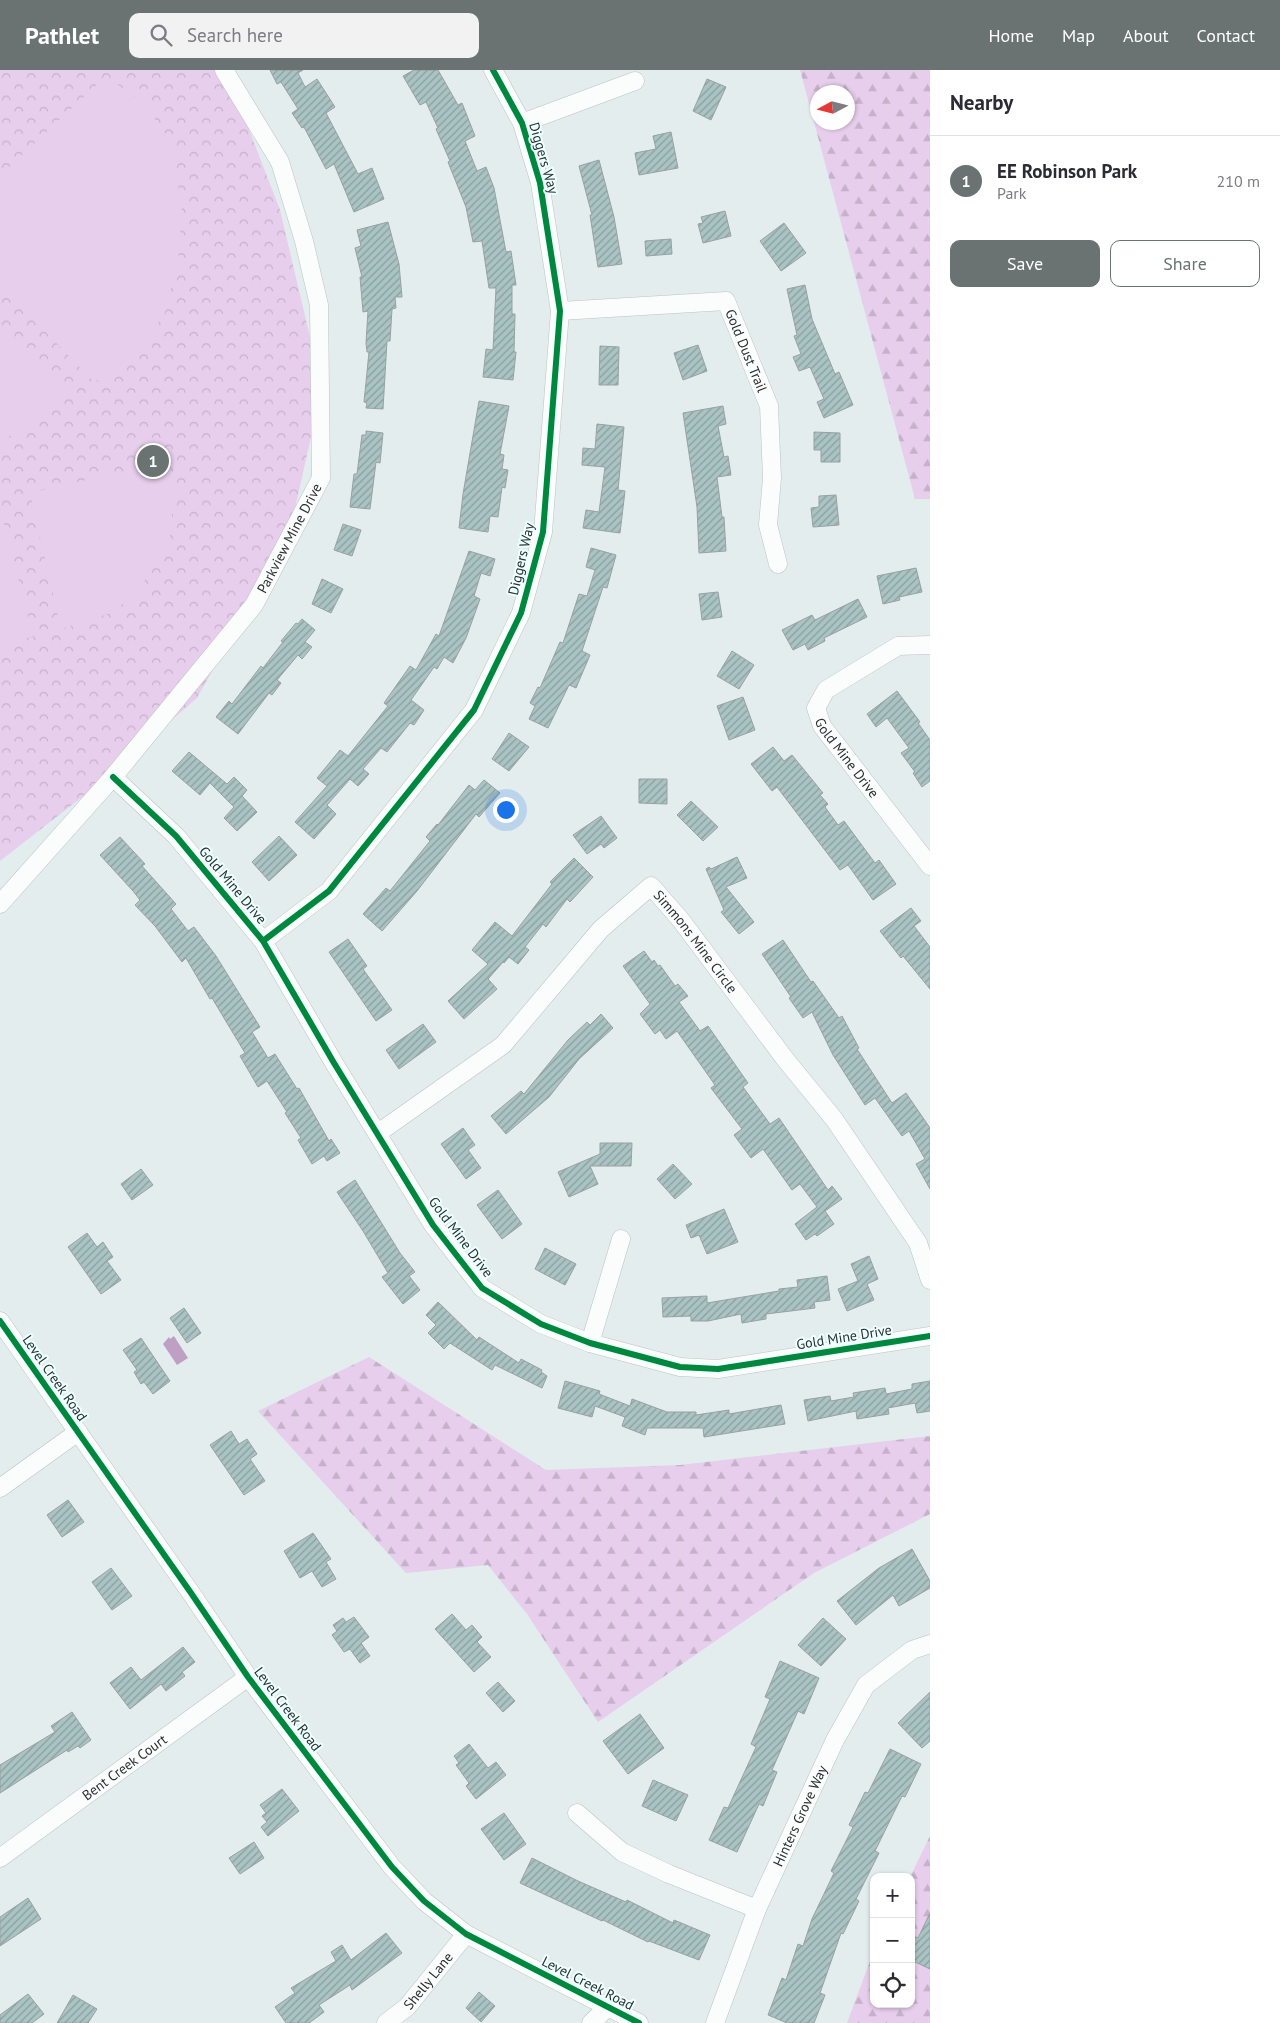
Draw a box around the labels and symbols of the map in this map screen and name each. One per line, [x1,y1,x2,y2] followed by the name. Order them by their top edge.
[810,85,855,130] north arrow
[525,120,563,196] street label: Diggers Way
[721,307,771,395] street label: Gold Dust Trail
[137,442,169,480] pin: 1
[253,480,326,596] street label: Parkview Mine Drive
[504,521,538,597] street label: Diggers Way
[811,715,883,801] street label: Gold Mine Drive
[493,797,519,823] your location
[195,842,271,928] street label: Gold Mine Drive
[650,886,742,997] street label: Simmons Mine Circle
[425,1193,497,1281] street label: Gold Mine Drive
[795,1321,893,1353] street label: Gold Mine Drive
[19,1331,91,1425] street label: Level Creek Road
[250,1663,326,1755] street label: Level Creek Road
[78,1730,171,1804] street label: Bent Creek Court
[769,1762,831,1869] street label: Hinters Grove Way
[399,1948,457,2013] street label: Shelly Lane
[539,1952,637,2014] street label: Level Creek Road

